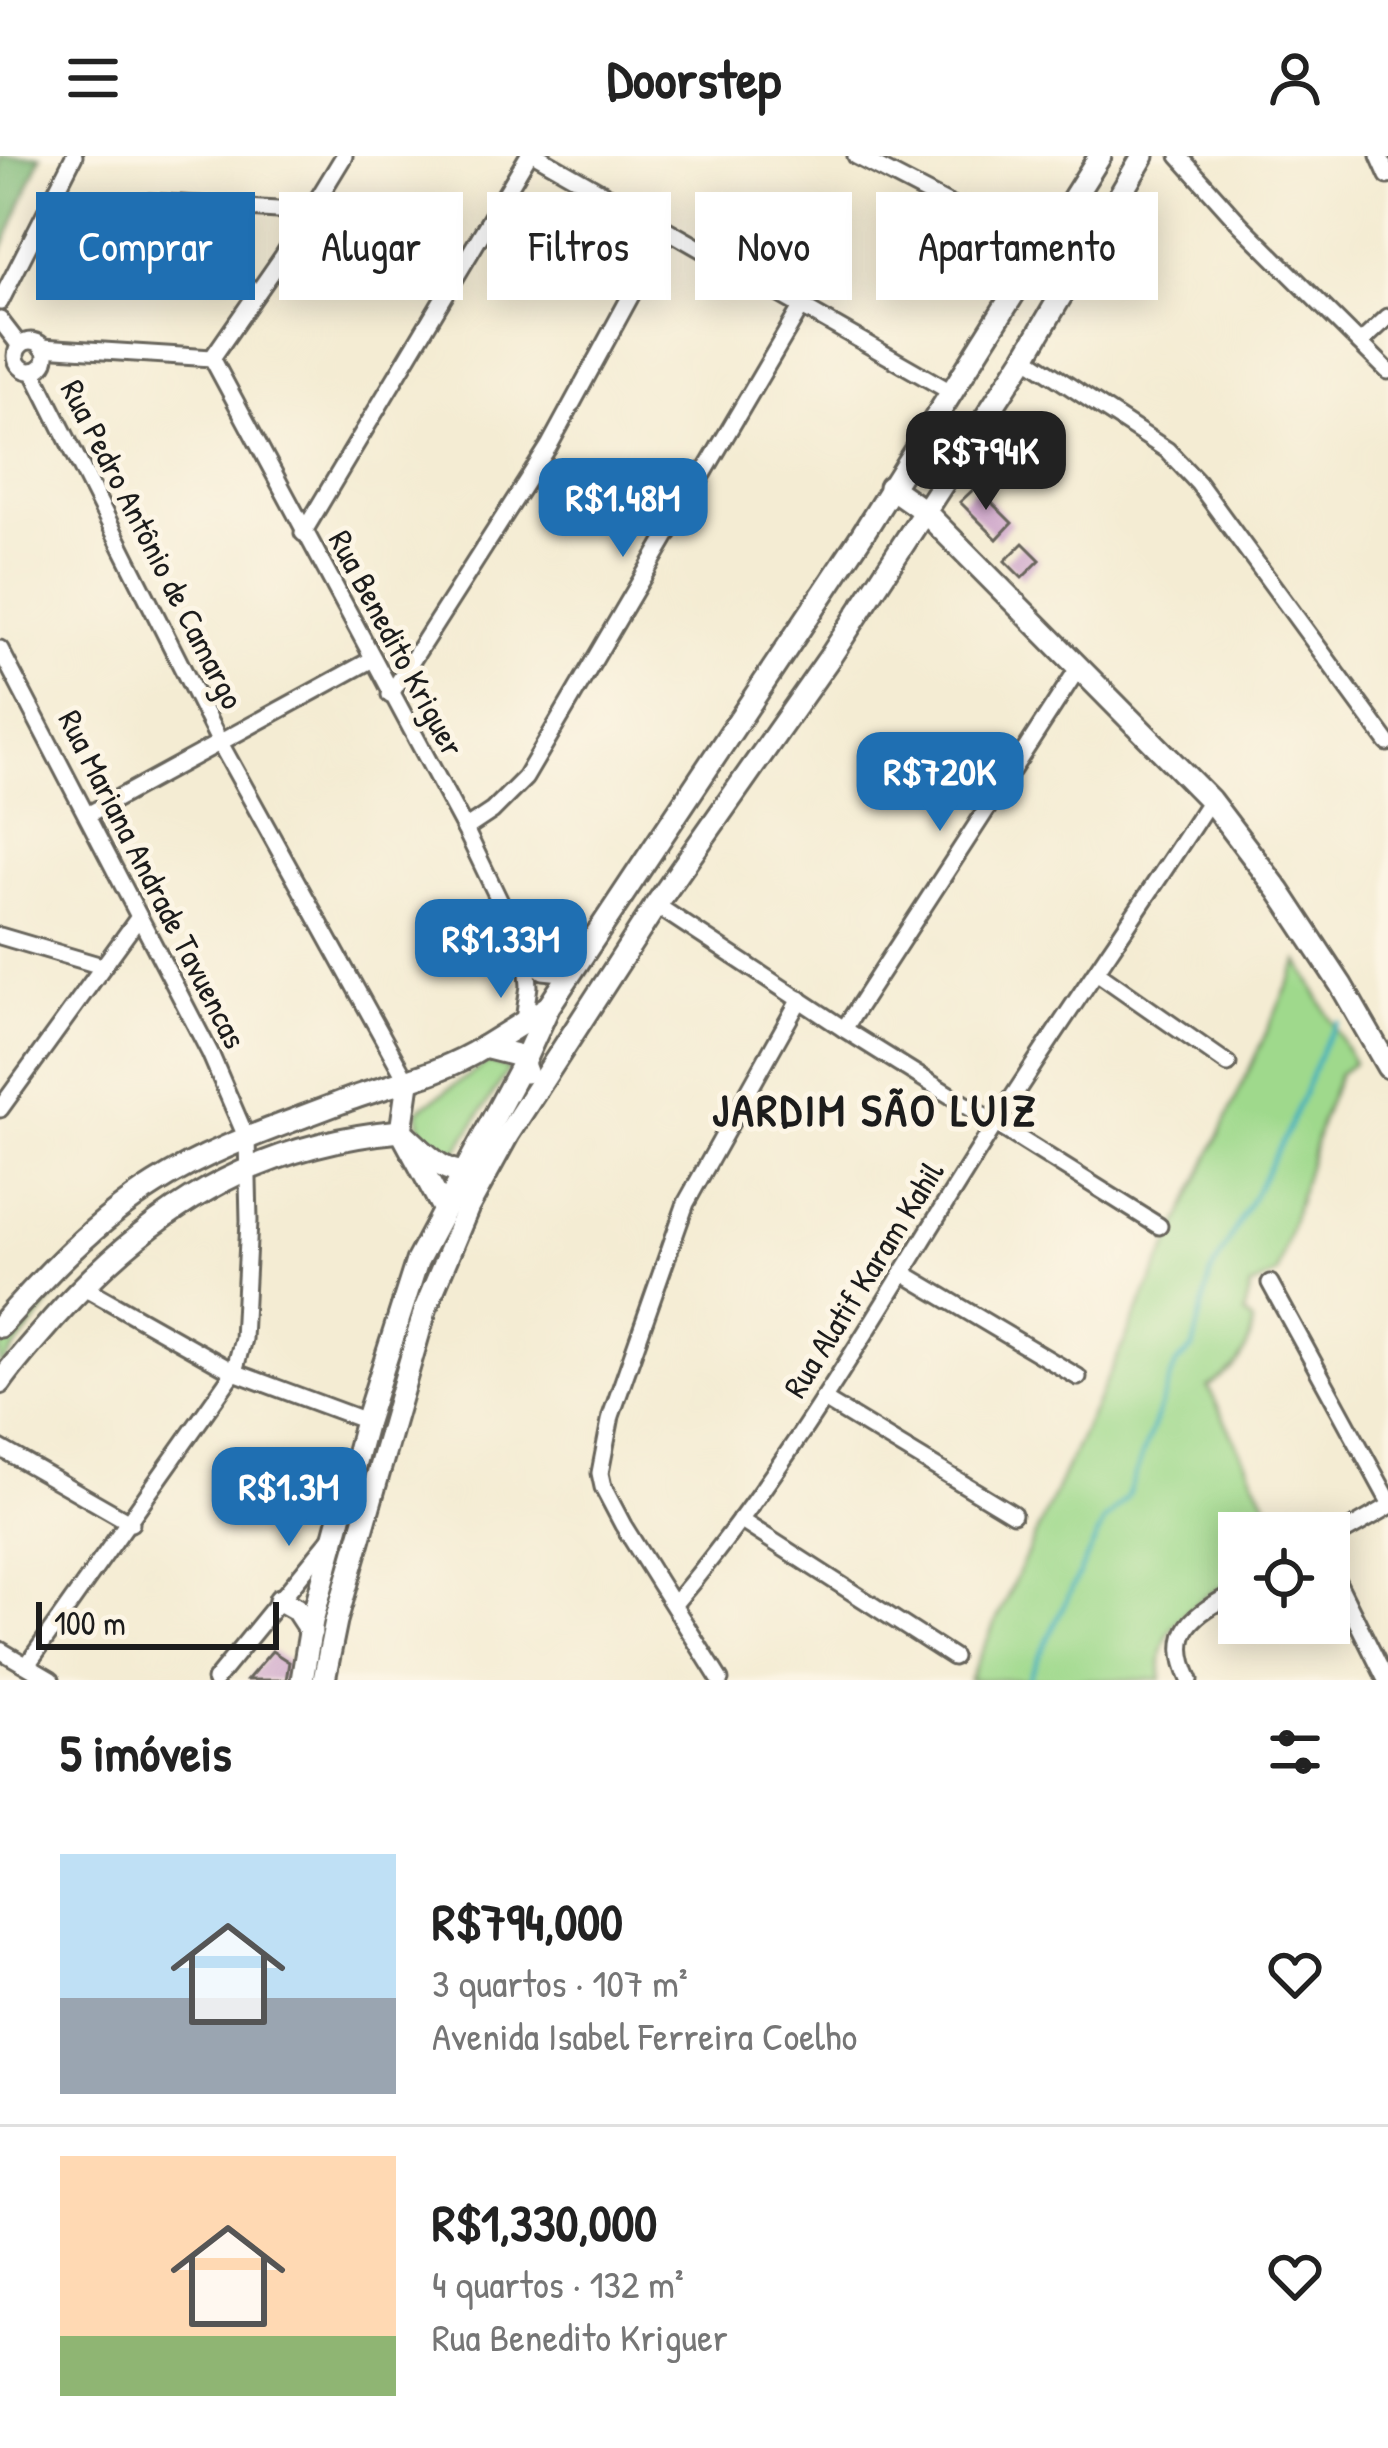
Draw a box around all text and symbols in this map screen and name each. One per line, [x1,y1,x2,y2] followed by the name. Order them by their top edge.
[607,42,781,115] text: Doorstep
[60,45,126,111] icon: menu
[1262,45,1328,111] icon: person
[36,192,255,300] chip: Comprar
[279,192,463,300] chip: Alugar
[487,192,671,300] chip: Filtros
[695,192,852,300] chip: Novo
[876,192,1158,300] chip: Apartamento
[50,372,255,716] street label: Rua Pedro Antônio de Camargo
[888,411,1084,513] pin: R$794K
[933,423,1039,476] text: R$794K
[512,458,734,560] pin: R$1.48M
[566,470,680,523] text: R$1.48M
[318,522,475,765] street label: Rua Benedito Kriguer
[48,702,258,1056] street label: Rua Mariana Andrade Tavuencas
[842,732,1038,834] pin: R$720K
[884,744,996,797] text: R$720K
[390,899,612,1001] pin: R$1.33M
[442,911,560,964] text: R$1.33M
[712,1079,1038,1140] district label: JARDIM SÃO LUIZ
[773,1152,954,1405] street label: Rua Alatif Karam Kahil
[191,1447,387,1549] pin: R$1.3M
[239,1459,339,1512] text: R$1.3M
[1218,1512,1350,1644] map controls
[1218,1512,1350,1644] button: locate
[36,1596,279,1649] scale bar
[54,1601,126,1645] text: 100 m
[60,1718,232,1787] text: 5 imóveis
[1262,1719,1328,1785] icon: filters
[432,1887,623,1956] text: R$794,000
[156,1902,300,2046] icon: home
[1262,1941,1328,2007] icon: heart
[432,1956,688,2009] text: 3 quartos · 107 m²
[432,2009,857,2062] text: Avenida Isabel Ferreira Coelho
[432,2188,657,2257] text: R$1,330,000
[156,2204,300,2348] icon: home
[1262,2243,1328,2309] icon: heart
[432,2257,684,2310] text: 4 quartos · 132 m²
[432,2310,728,2363] text: Rua Benedito Kriguer

